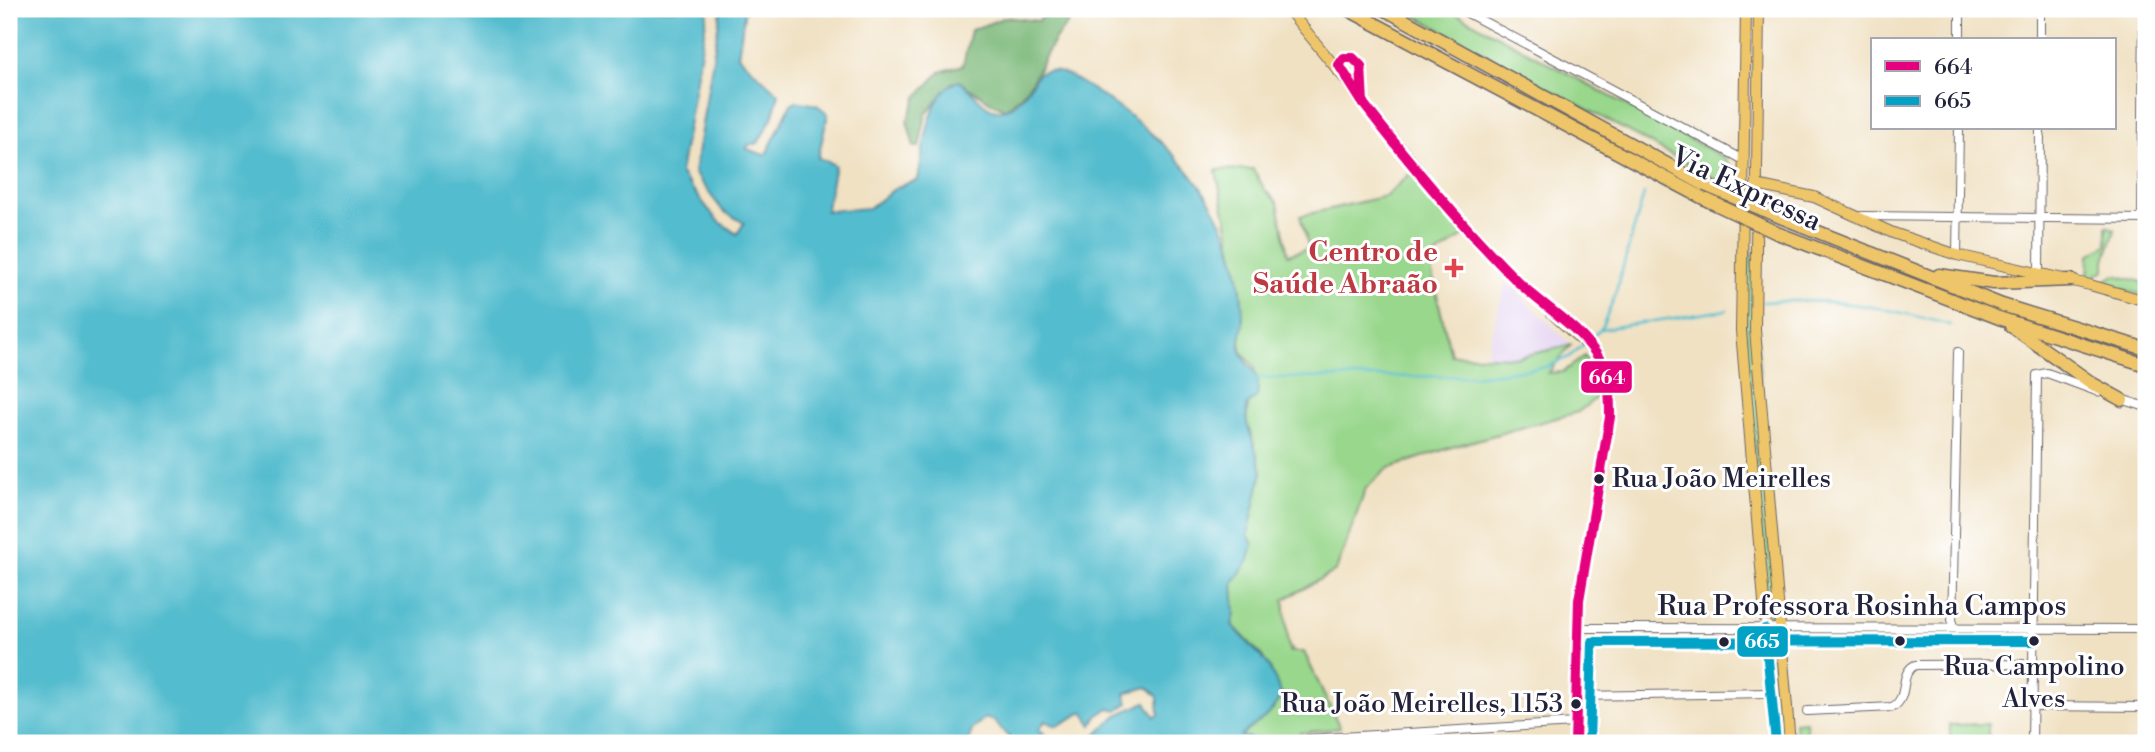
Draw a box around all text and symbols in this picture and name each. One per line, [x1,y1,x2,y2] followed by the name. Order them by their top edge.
[1871,38,2116,130] legend
[1934,55,1972,81] text: 664
[1934,89,1971,115] text: 665
[1664,138,1828,239] street label: Via Expressa
[1253,235,1438,302] place label: Centro de Saúde Abraão
[1444,258,1464,278] marker: Centro de Saúde Abraão
[1580,360,1633,394] line badge: 664
[1588,366,1626,390] text: 664
[1612,463,1831,495] place label: Rua João Meirelles
[1592,472,1606,486] marker: Rua João Meirelles
[1657,589,2067,624] street label: Rua Professora Rosinha Campos
[1736,625,1789,658] line badge: 665
[1744,630,1780,654] text: 665
[1893,634,1907,648] unlabelled marker
[2027,634,2041,648] marker: Rua Campolino Alves
[1717,635,1731,649] unlabelled marker
[1943,651,2125,715] place label: Rua Campolino Alves
[1281,688,1563,720] place label: Rua João Meirelles, 1153
[1569,697,1583,711] marker: Rua João Meirelles, 1153

